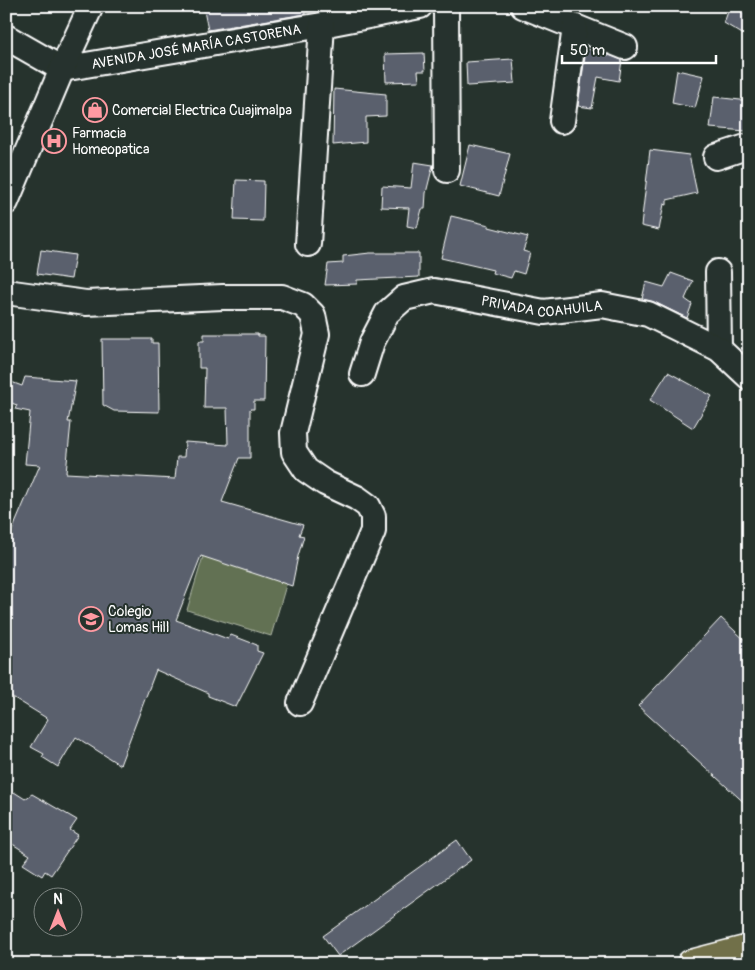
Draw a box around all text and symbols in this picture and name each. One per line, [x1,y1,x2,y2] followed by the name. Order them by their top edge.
[90,21,302,73] street label: AVENIDA JOSÉ MARÍA CASTORENA
[562,32,716,64] scale bar
[570,41,605,60] text: 50 m
[82,97,108,123] shop icon: Comercial Electrica Cuajimalpa
[112,102,292,119] place label: Comercial Electrica Cuajimalpa
[72,125,149,158] place label: Farmacia Homeopatica
[41,128,67,154] hospital icon: Farmacia Homeopatica
[480,292,603,321] street label: PRIVADA COAHUILA
[108,603,169,636] place label: Colegio Lomas Hill
[78,606,104,632] school or university icon: Colegio Lomas Hill
[32,888,82,938] north arrow
[53,891,63,908] text: N

